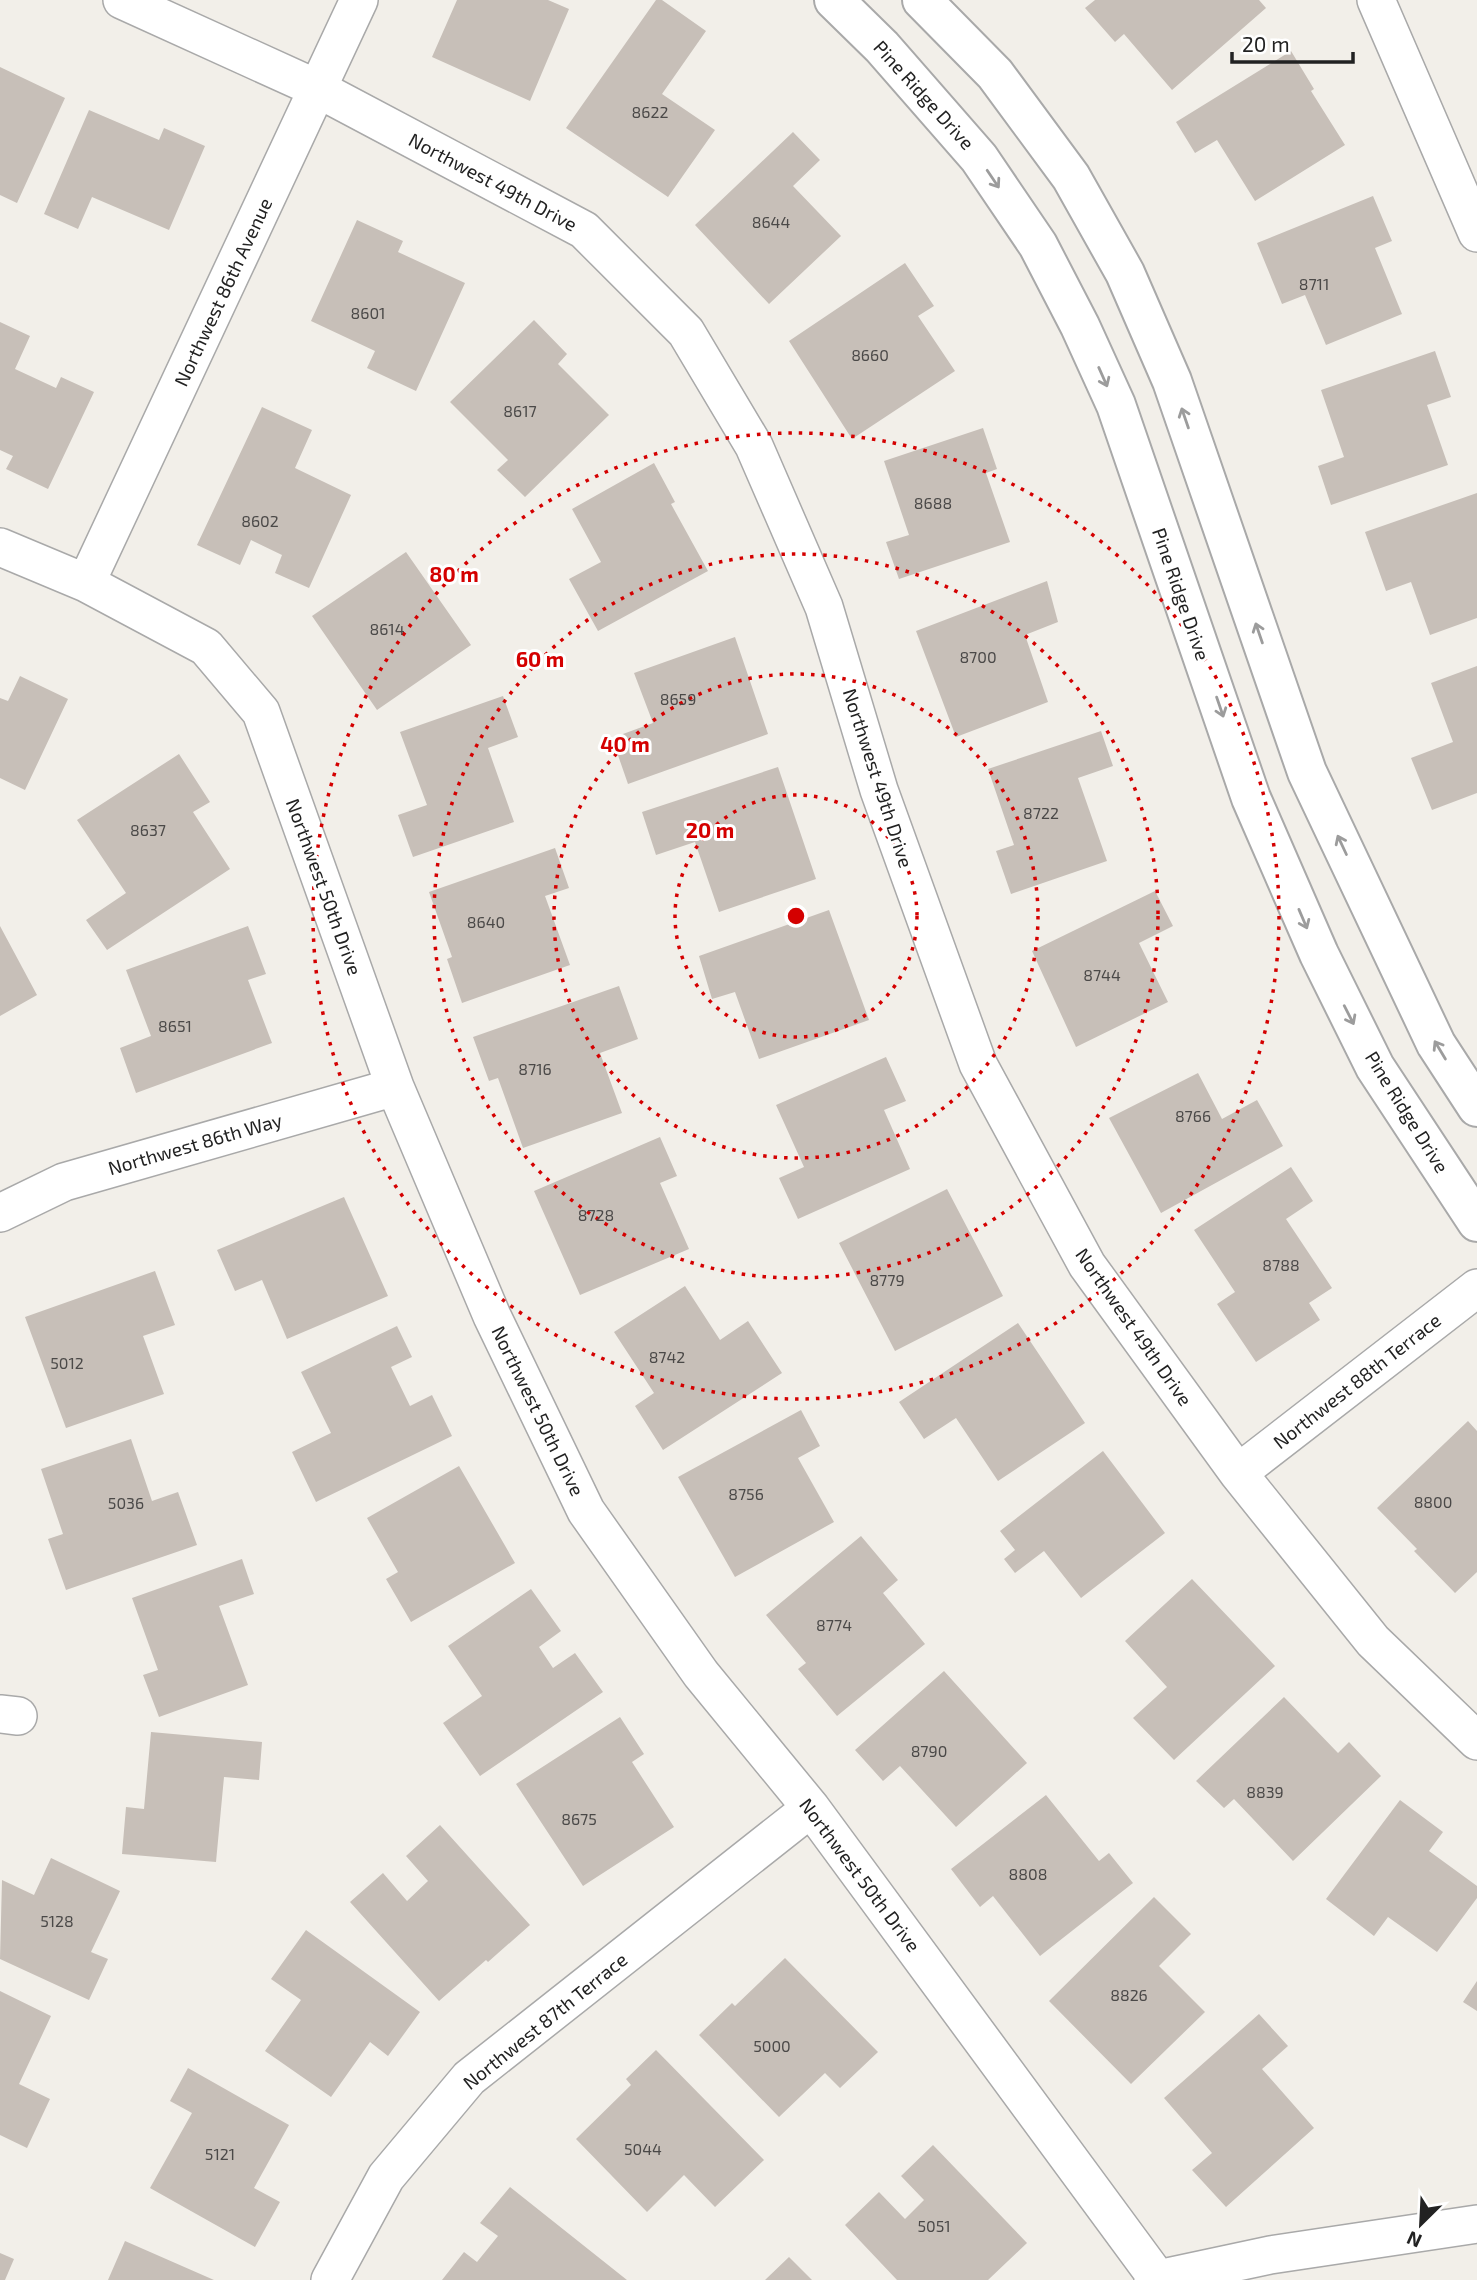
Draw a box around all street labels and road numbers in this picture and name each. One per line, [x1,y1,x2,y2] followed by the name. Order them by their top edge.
[869,35,979,154] street label: Pine Ridge Drive
[405,127,581,236] street label: Northwest 49th Drive
[169,194,276,390] street label: Northwest 86th Avenue
[1148,524,1215,663] street label: Pine Ridge Drive
[839,685,918,870] street label: Northwest 49th Drive
[282,795,367,978] street label: Northwest 50th Drive
[1361,1047,1454,1177] street label: Pine Ridge Drive
[105,1108,285,1179] street label: Northwest 86th Way
[1071,1243,1198,1410] street label: Northwest 49th Drive
[1268,1308,1445,1453] street label: Northwest 88th Terrace
[487,1322,590,1500] street label: Northwest 50th Drive
[795,1793,926,1956] street label: Northwest 50th Drive
[458,1947,631,2094] street label: Northwest 87th Terrace

